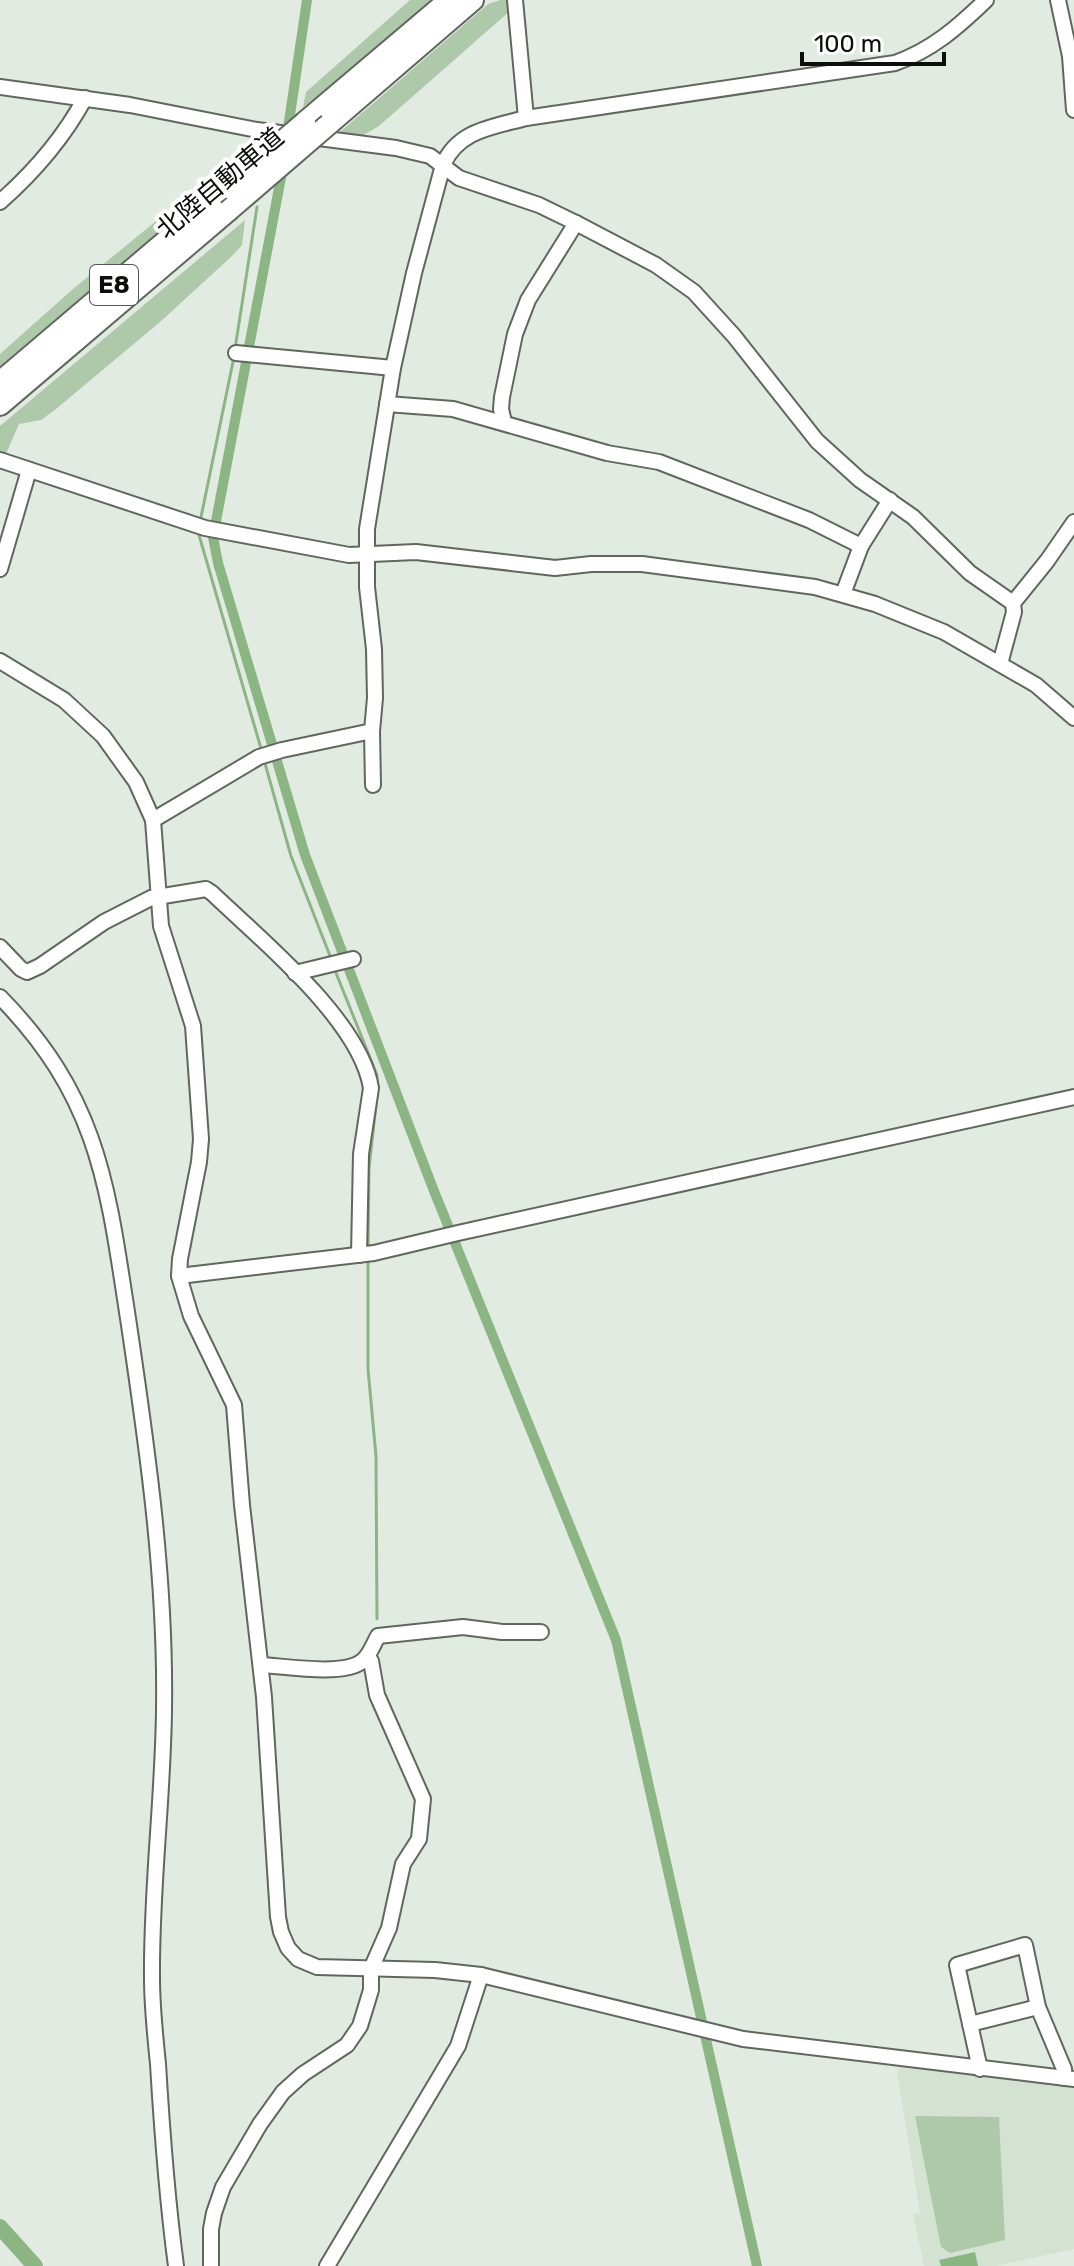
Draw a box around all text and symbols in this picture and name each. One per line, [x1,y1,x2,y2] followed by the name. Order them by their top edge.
[802,16,944,66] scale bar
[814,30,882,58] text: 100 m
[151,121,290,245] street label: 北陸自動車道
[90,265,138,305] road number: E8

